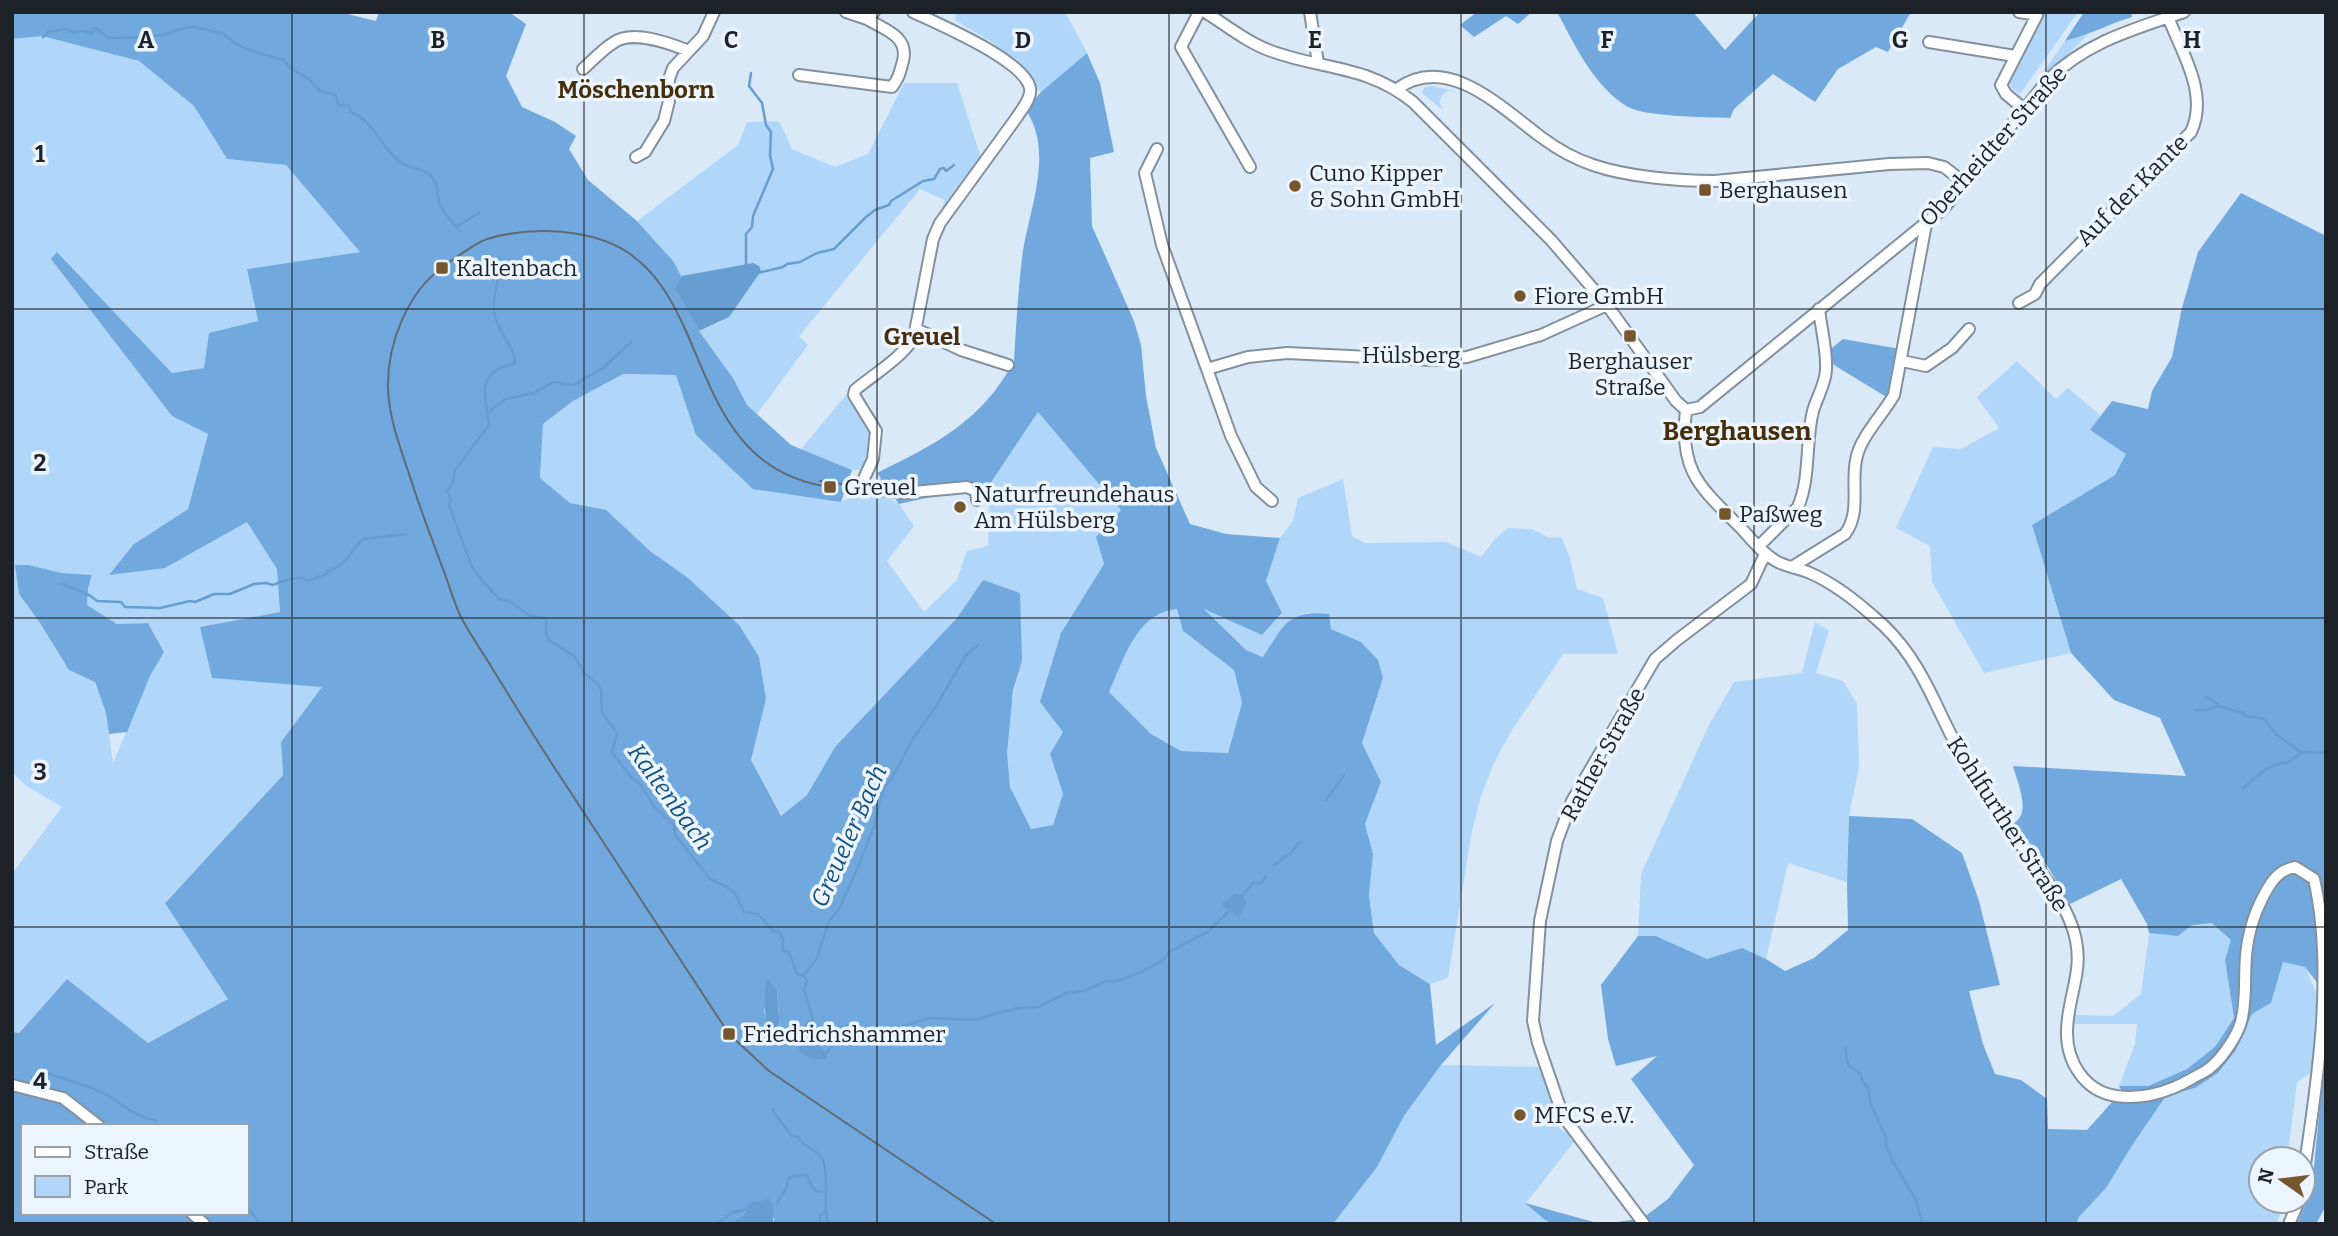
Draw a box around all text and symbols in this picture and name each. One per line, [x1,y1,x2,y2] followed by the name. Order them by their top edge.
[138,26,155,54] text: A
[431,26,445,54] text: B
[724,26,738,54] text: C
[1015,26,1031,54] text: D
[1308,26,1322,54] text: E
[1601,26,1614,54] text: F
[1892,26,1909,54] text: G
[2183,26,2201,54] text: H
[1913,60,2073,232] street label: Oberheidter Straße
[557,76,715,104] district label: Möschenborn
[2070,128,2194,252] street label: Auf der Kante
[35,140,45,168] text: 1
[1309,159,1460,213] place label: Cuno Kipper & Sohn GmbH
[1719,176,1848,204] place label: Berghausen
[1287,178,1303,194] marker: Cuno Kipper & Sohn GmbH
[1697,182,1713,198] marker: Berghausen
[456,254,577,282] place label: Kaltenbach
[434,260,450,276] marker: Kaltenbach
[1534,282,1664,310] place label: Fiore GmbH
[1512,288,1528,304] marker: Fiore GmbH
[883,323,961,351] district label: Greuel
[1622,328,1638,344] marker: Berghauser Straße
[1362,341,1460,369] street label: Hülsberg
[1568,347,1692,401] place label: Berghauser Straße
[1663,416,1812,447] district label: Berghausen
[34,449,47,477] text: 2
[844,473,917,501] place label: Greuel
[822,479,838,495] marker: Greuel
[974,480,1175,534] place label: Naturfreundehaus Am Hülsberg
[952,499,968,515] marker: Naturfreundehaus Am Hülsberg
[1739,500,1823,528] place label: Paßweg
[1717,506,1733,522] marker: Paßweg
[1555,682,1651,826] street label: Rather Straße
[1941,731,2075,917] street label: Kohlfurther Straße
[622,738,718,856] water label: Kaltenbach
[33,758,47,786] text: 3
[805,761,893,911] water label: Greueler Bach
[743,1020,945,1048] place label: Friedrichshammer
[721,1026,737,1042] marker: Friedrichshammer
[33,1067,47,1095] text: 4
[1534,1101,1634,1129] place label: MFCS e.V.
[1512,1107,1528,1123] marker: MFCS e.V.
[21,1124,248,1215] legend
[84,1139,149,1165] text: Straße
[2247,1145,2317,1215] north arrow
[2253,1166,2279,1186] text: N
[84,1174,128,1200] text: Park

